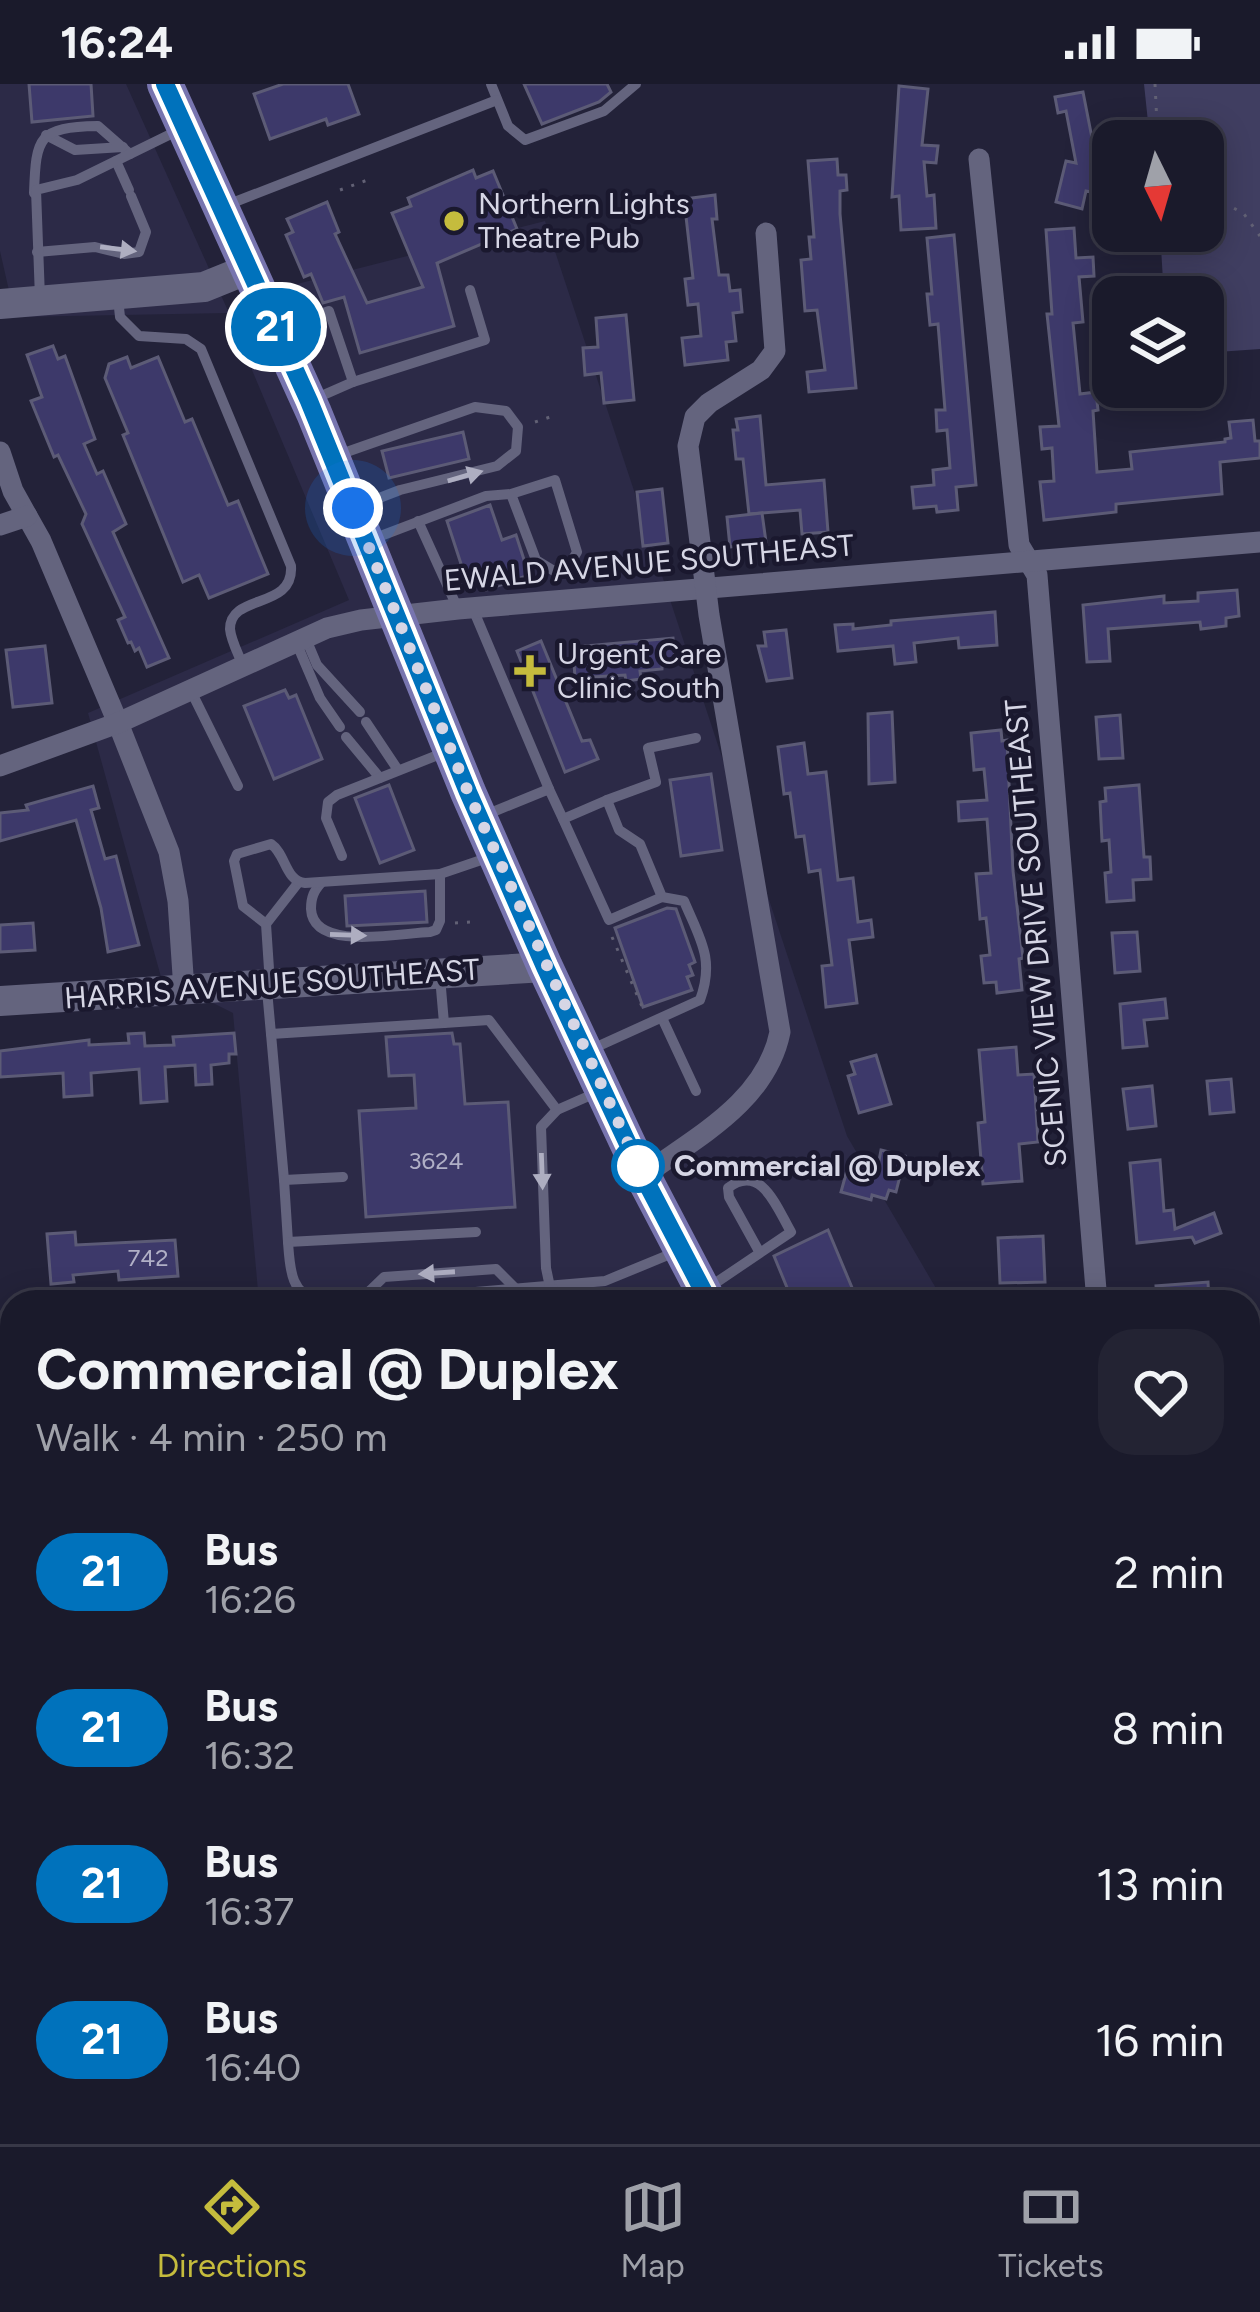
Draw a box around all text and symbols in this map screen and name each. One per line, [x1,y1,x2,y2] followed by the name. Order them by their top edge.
[60,15,173,69] text: 16:24
[1092,120,1224,252] north arrow
[1092,120,1224,408] map controls
[478,185,690,256] place label: Northern Lights Theatre Pub
[441,208,467,234] marker: Northern Lights Theatre Pub
[100,240,138,259] one-way arrow
[1092,276,1224,408] button: layers
[222,288,330,366] line badge: 21
[255,301,297,352] text: 21
[447,466,484,484] one-way arrow
[323,478,383,538] your location
[442,526,856,599] street label: EWALD AVENUE SOUTHEAST
[557,635,721,706] place label: Urgent Care Clinic South
[514,655,546,687] marker: Urgent Care Clinic South
[997,697,1074,1168] street label: SCENIC VIEW DRIVE SOUTHEAST
[330,925,368,944] one-way arrow
[63,950,481,1016] street label: HARRIS AVENUE SOUTHEAST
[613,1141,663,1191] marker: Commercial @ Duplex
[409,1146,464,1175] house number: 3624
[674,1147,981,1184] place label: Commercial @ Duplex
[533,1153,552,1191] one-way arrow
[127,1243,169,1272] house number: 742
[418,1263,455,1282] one-way arrow
[1098,1329,1224,1455] button: heart
[36,1335,619,1403] text: Commercial @ Duplex
[36,1414,387,1461] text: Walk · 4 min · 250 m
[204,1522,278,1576] text: Bus
[1114,1545,1224,1599] text: 2 min
[81,1546,123,1597] text: 21
[204,1576,296,1623] text: 16:26
[204,1678,278,1732] text: Bus
[1111,1701,1224,1755] text: 8 min
[81,1702,123,1753] text: 21
[204,1732,295,1779] text: 16:32
[204,1834,278,1888] text: Bus
[1096,1857,1224,1911] text: 13 min
[81,1858,123,1909] text: 21
[204,1888,294,1935] text: 16:37
[204,1990,278,2044] text: Bus
[1095,2013,1224,2067] text: 16 min
[81,2014,123,2065] text: 21
[204,2044,301,2091] text: 16:40
[156,2174,307,2285] tab: Directions
[620,2174,686,2285] tab: Map
[998,2174,1104,2285] tab: Tickets

